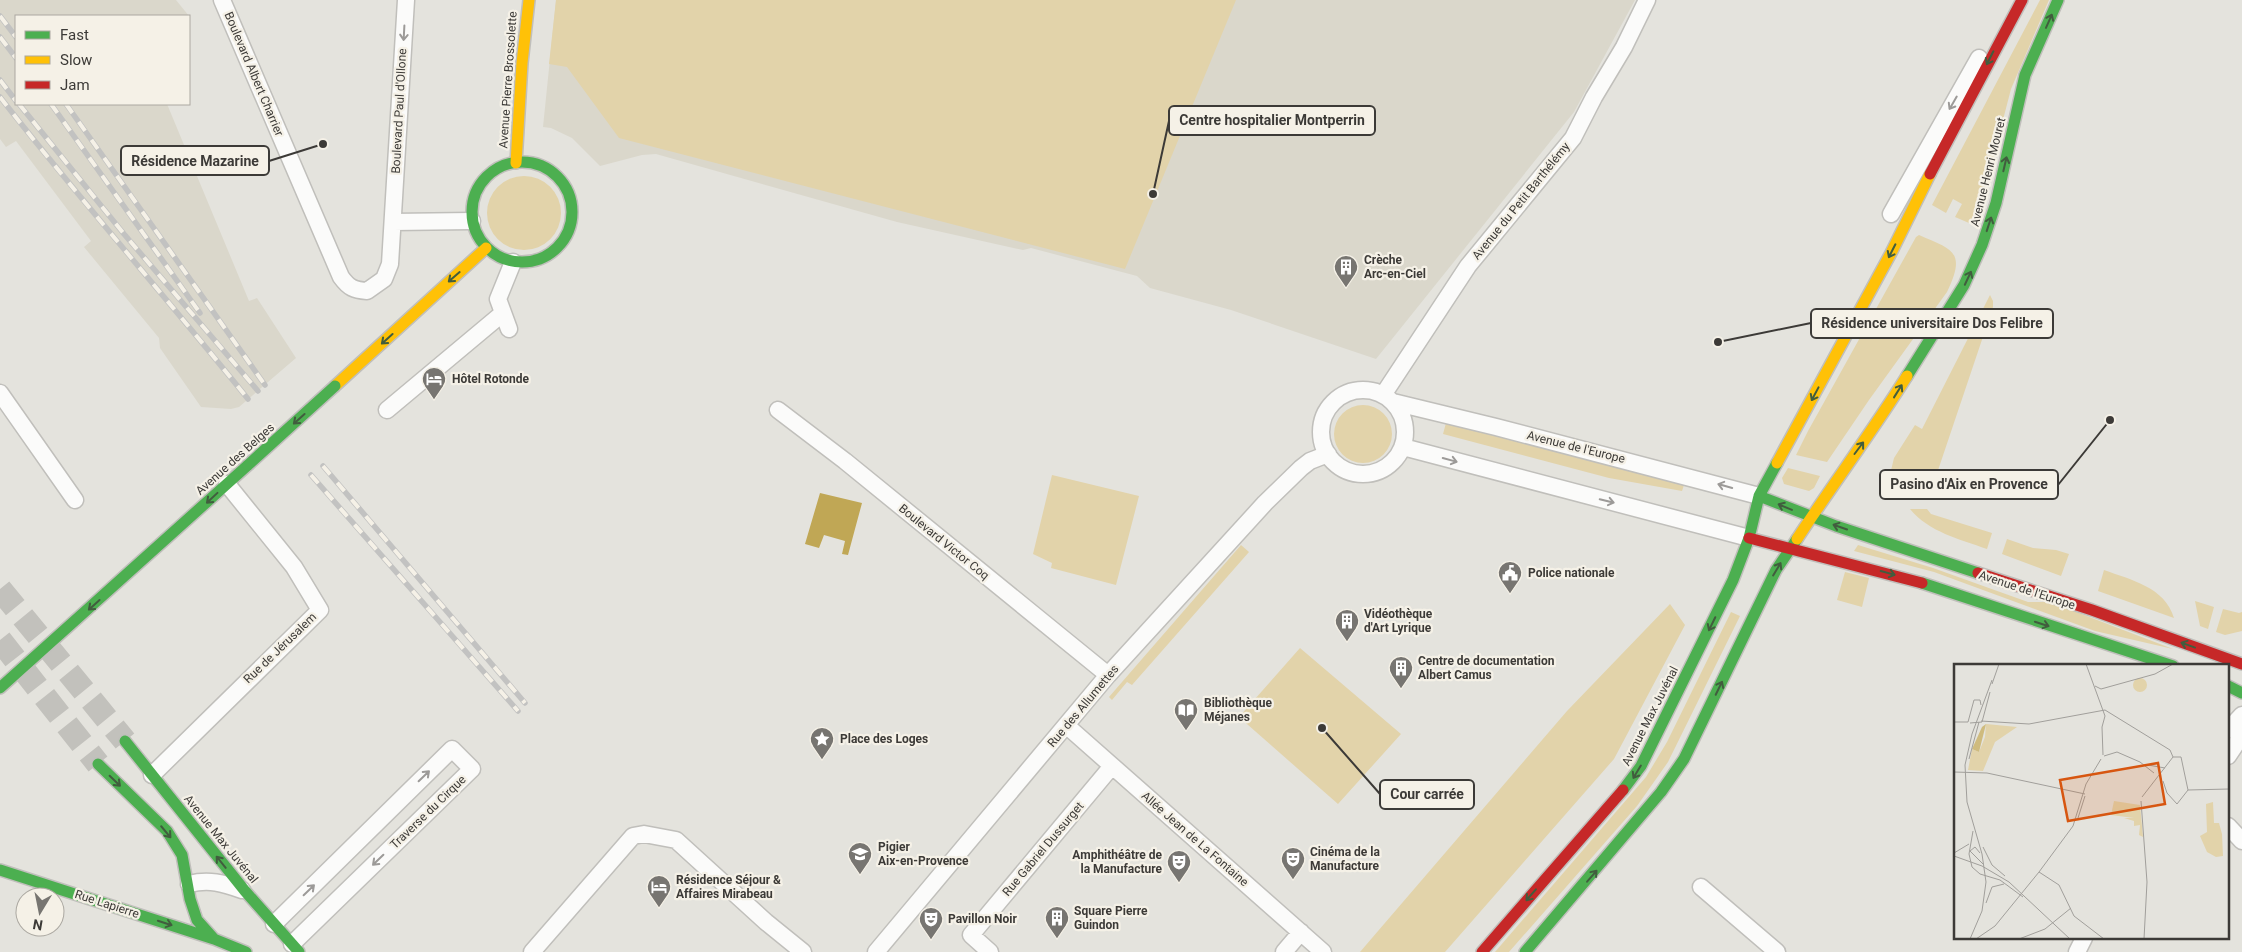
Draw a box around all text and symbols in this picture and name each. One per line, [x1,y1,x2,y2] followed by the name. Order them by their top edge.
[221,10,287,138] street label: Boulevard Albert Charrier
[496,11,520,149] street label: Avenue Pierre Brossolette
[2044,14,2054,29] one-way arrow
[15,15,190,105] legend
[399,24,408,40] one-way arrow
[60,26,89,44] text: Fast
[389,48,409,174] street label: Boulevard Paul d'Ollone
[60,51,92,69] text: Slow
[1985,51,1995,66] one-way arrow
[60,76,90,94] text: Jam
[1948,96,1958,111] one-way arrow
[1169,106,1375,135] callout: Centre hospitalier Montperrin
[1179,112,1365,128] text: Centre hospitalier Montperrin
[1968,116,2008,228] street label: Avenue Henri Mouret
[1469,139,1573,263] street label: Avenue du Petit Barthélémy
[121,146,269,175] callout: Résidence Mazarine
[131,153,259,169] text: Résidence Mazarine
[2001,156,2010,172] one-way arrow
[1985,216,1994,232] one-way arrow
[1887,243,1896,258] one-way arrow
[1364,253,1426,281] place label: Crèche Arc-en-Ciel
[1333,254,1359,288] building icon: Crèche Arc-en-Ciel
[448,271,461,282] one-way arrow
[1963,271,1973,286] one-way arrow
[1811,309,2053,338] callout: Résidence universitaire Dos Felibre
[1821,315,2043,331] text: Résidence universitaire Dos Felibre
[380,333,393,345] one-way arrow
[421,366,447,400] hotel icon: Hôtel Rotonde
[452,372,530,386] place label: Hôtel Rotonde
[1894,384,1904,398] one-way arrow
[1810,386,1819,401] one-way arrow
[292,413,305,425] one-way arrow
[193,420,277,498] street label: Avenue des Belges
[1526,428,1626,466] street label: Avenue de l'Europe
[1853,442,1864,455] one-way arrow
[1441,455,1457,465] one-way arrow
[1880,470,2058,499] callout: Pasino d'Aix en Provence
[1890,476,2048,492] text: Pasino d'Aix en Provence
[1718,481,1734,491] one-way arrow
[205,492,218,504] one-way arrow
[1598,497,1614,506] one-way arrow
[896,501,992,583] street label: Boulevard Victor Coq
[1778,501,1793,511] one-way arrow
[1832,522,1848,531] one-way arrow
[1497,560,1523,594] public building icon: Police nationale
[1773,562,1783,576] one-way arrow
[1528,566,1615,580] place label: Police nationale
[1977,568,2077,612] street label: Avenue de l'Europe
[1880,569,1896,578] one-way arrow
[87,600,100,611] one-way arrow
[1364,607,1433,635] place label: Vidéothèque d'Art Lyrique
[1334,608,1360,642] building icon: Vidéothèque d'Art Lyrique
[241,610,319,686] street label: Rue de Jérusalem
[1707,616,1717,631] one-way arrow
[2034,620,2050,630] one-way arrow
[2181,640,2196,649] one-way arrow
[1418,654,1555,682] place label: Centre de documentation Albert Camus
[1388,655,1414,689] building icon: Centre de documentation Albert Camus
[1044,662,1122,750] street label: Rue des Allumettes
[1619,664,1681,768] street label: Avenue Max Juvénal
[1954,664,2230,940] inset map
[1714,680,1724,695] one-way arrow
[1204,696,1272,724] place label: Bibliothèque Méjanes
[1173,697,1199,731] library icon: Bibliothèque Méjanes
[809,726,835,760] place icon: Place des Loges
[840,732,928,746] place label: Place des Loges
[1632,765,1642,779] one-way arrow
[418,770,431,782] one-way arrow
[387,772,469,852] street label: Traverse du Cirque
[108,775,121,787] one-way arrow
[1380,780,1474,809] callout: Cour carrée
[1390,786,1464,802] text: Cour carrée
[1139,789,1251,889] street label: Allée Jean de La Fontaine
[181,792,261,886] street label: Avenue Max Juvénal
[1000,799,1086,899] street label: Rue Gabriel Dussurget
[160,825,171,838] one-way arrow
[878,840,969,868] place label: Pigier Aix-en-Provence
[847,841,873,875] school or university icon: Pigier Aix-en-Provence
[1310,845,1380,873] place label: Cinéma de la Manufacture
[1280,846,1306,880] theatre icon: Cinéma de la Manufacture
[1072,848,1163,876] place label: Amphithéâtre de la Manufacture
[1166,849,1192,883] theatre icon: Amphithéâtre de la Manufacture
[372,854,384,867] one-way arrow
[216,856,227,869] one-way arrow
[1586,869,1597,882] one-way arrow
[676,873,781,901] place label: Résidence Séjour & Affaires Mirabeau
[646,874,672,908] hotel icon: Résidence Séjour & Affaires Mirabeau
[302,884,315,896] one-way arrow
[15,887,65,937] north arrow
[73,887,141,921] street label: Rue Lapierre
[1526,888,1537,901] one-way arrow
[1074,904,1148,932] place label: Square Pierre Guindon
[1044,905,1070,939] building icon: Square Pierre Guindon
[918,906,944,940] theatre icon: Pavillon Noir
[948,912,1018,926] place label: Pavillon Noir
[31,916,44,934] text: N
[157,919,173,929] one-way arrow

